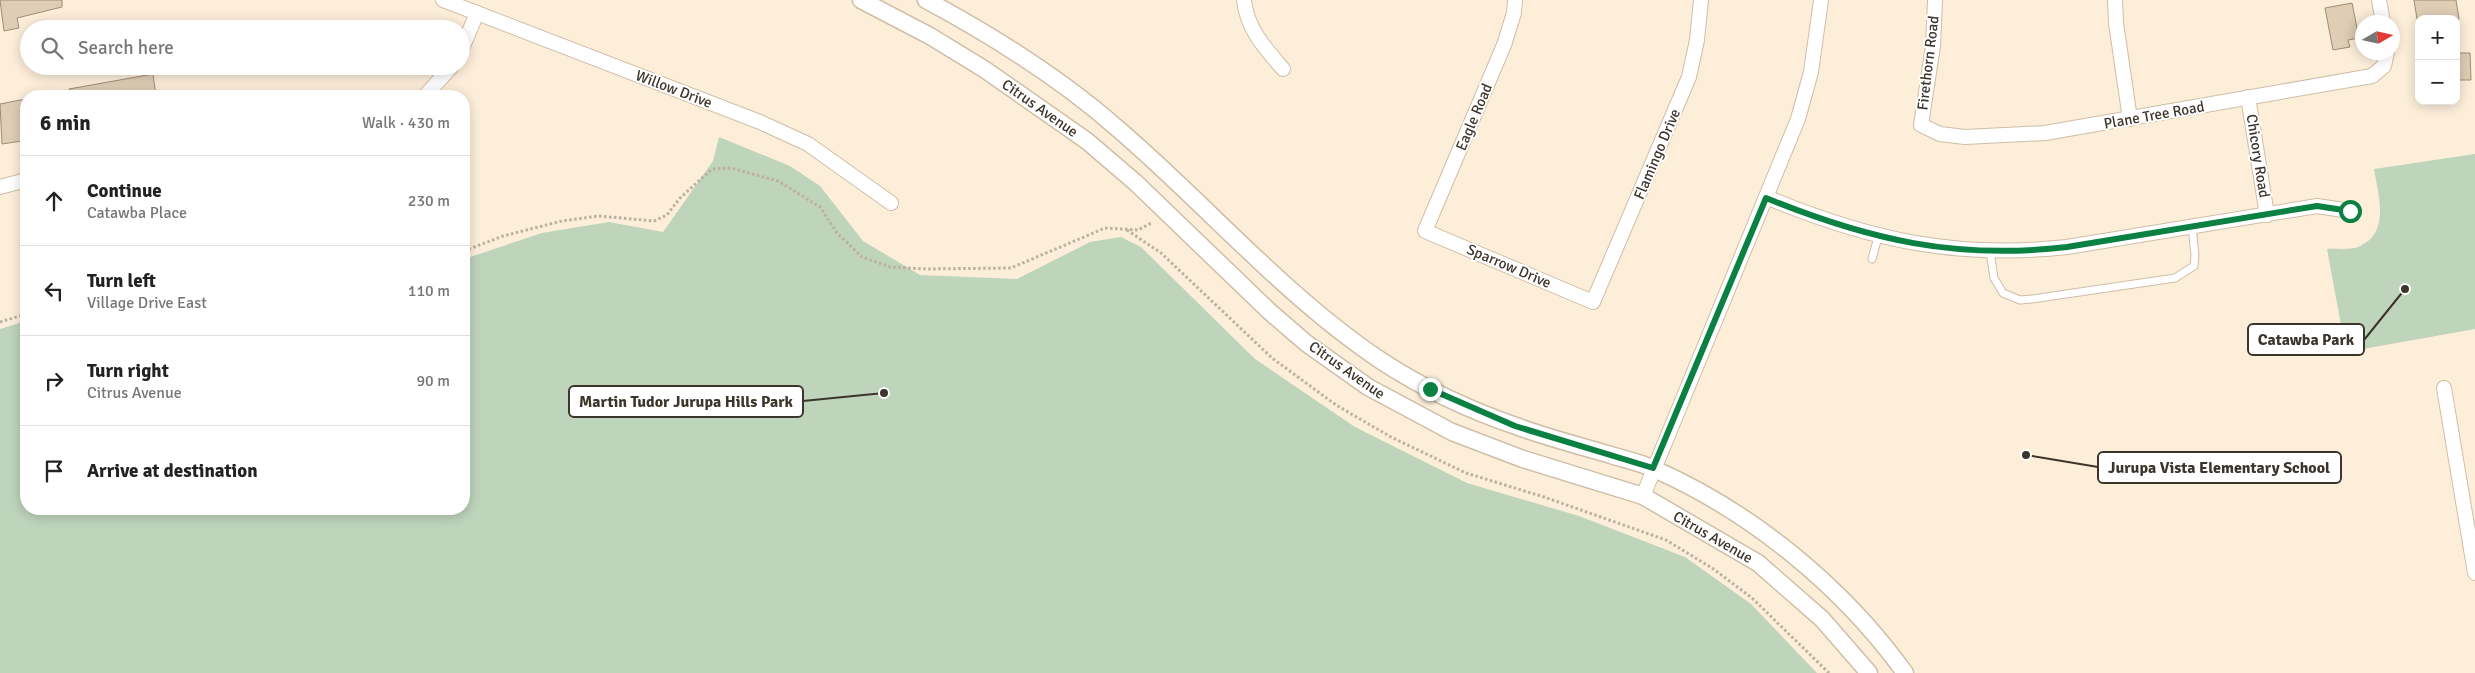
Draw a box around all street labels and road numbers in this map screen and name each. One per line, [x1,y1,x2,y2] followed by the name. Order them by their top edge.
[1913,15,1943,111] street label: Firethorn Road
[633,66,715,112] street label: Willow Drive
[998,75,1082,141] street label: Citrus Avenue
[1452,81,1496,153] street label: Eagle Road
[2102,97,2206,133] street label: Plane Tree Road
[1630,106,1684,202] street label: Flamingo Drive
[2243,113,2273,199] street label: Chicory Road
[1464,240,1554,292] street label: Sparrow Drive
[1305,337,1389,403] street label: Citrus Avenue
[1670,507,1756,567] street label: Citrus Avenue

